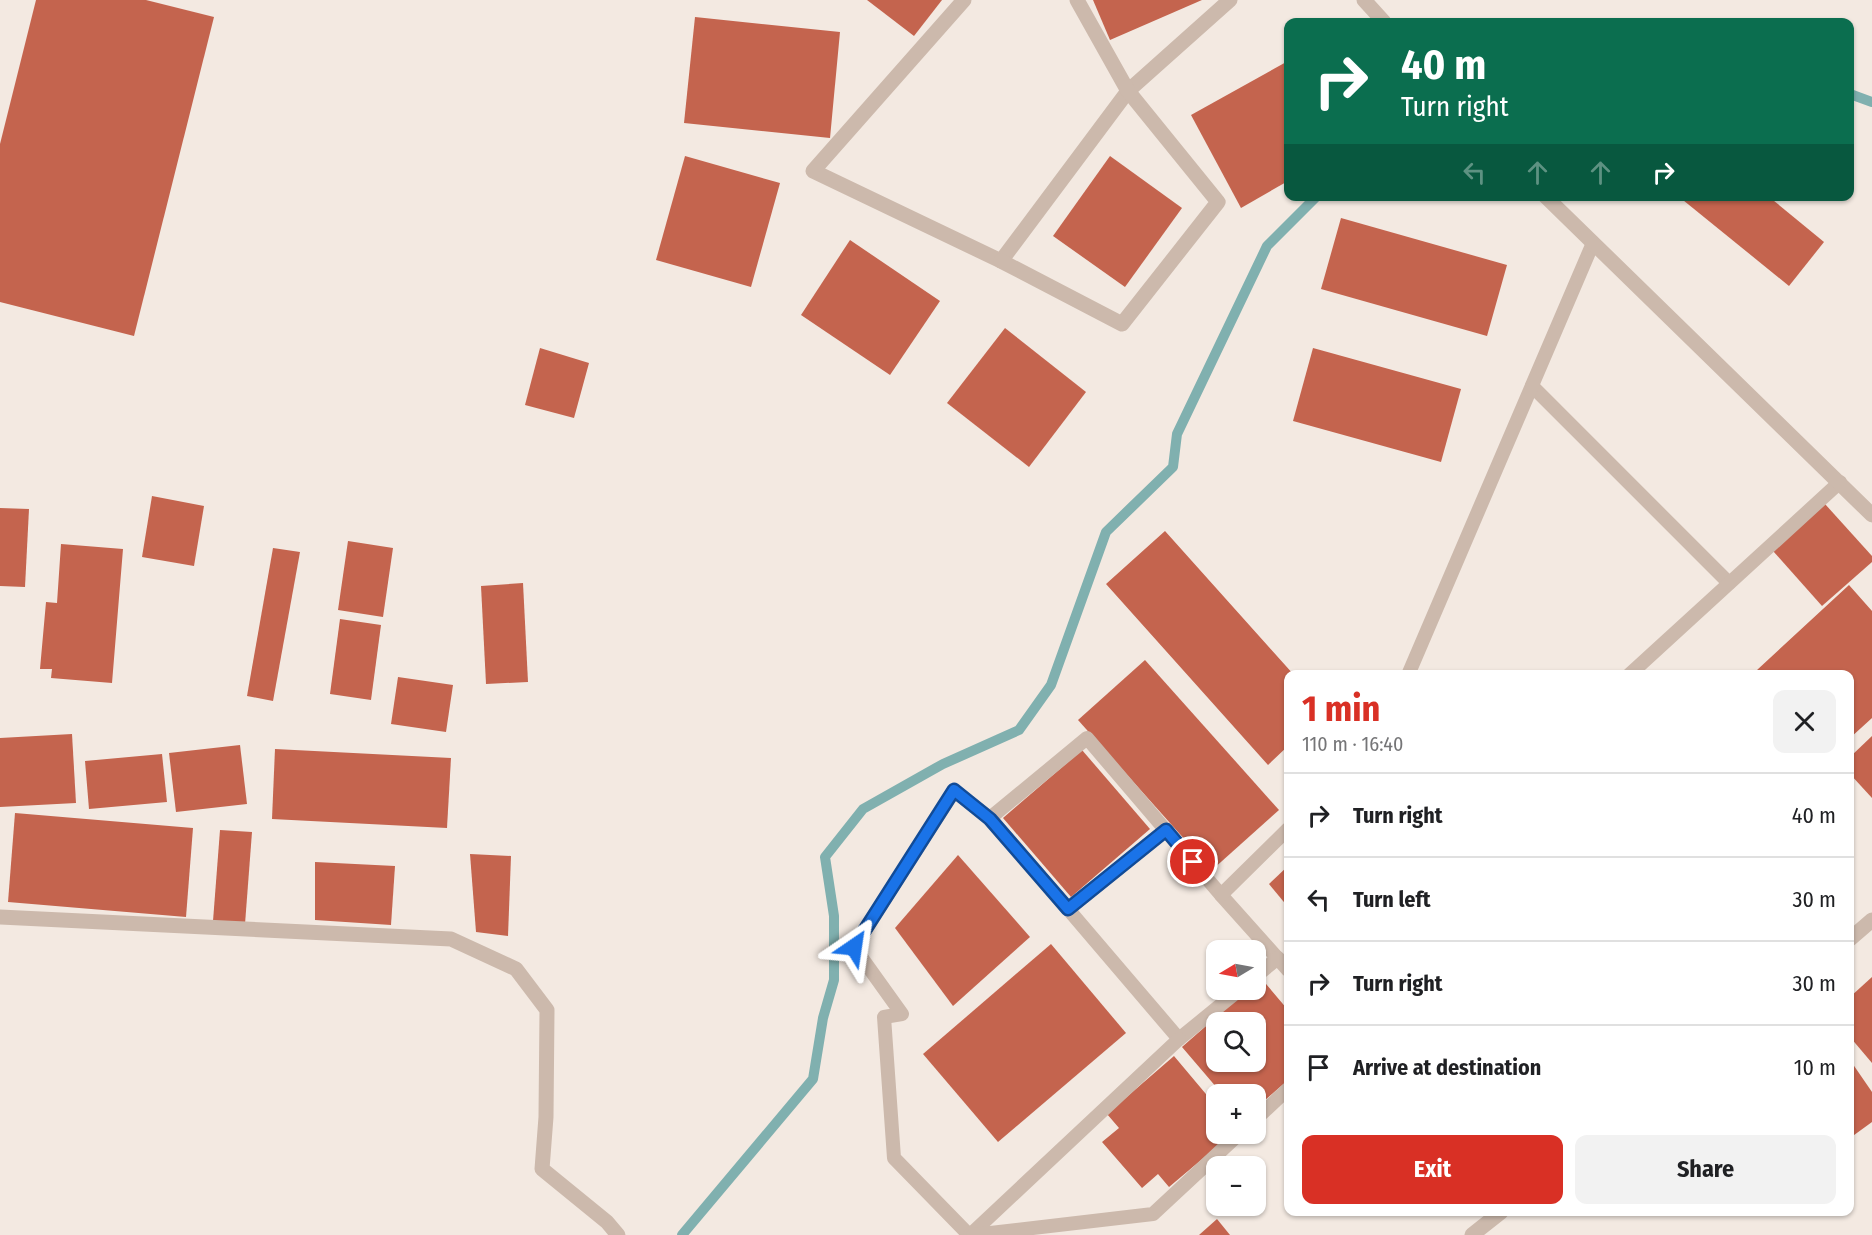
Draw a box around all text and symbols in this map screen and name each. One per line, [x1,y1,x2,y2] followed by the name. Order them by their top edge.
[1401,40,1486,90] text: 40 m
[1302,42,1380,120] icon: right
[1401,91,1509,123] text: Turn right
[1458,156,1491,189] icon: left
[1521,156,1554,189] icon: ahead
[1584,156,1617,189] icon: ahead
[1647,156,1680,189] icon: right
[1302,687,1380,731] text: 1 min
[1773,690,1836,753] button: close
[1302,732,1403,756] text: 110 m · 16:40
[1302,799,1335,832] icon: right
[1353,802,1442,829] text: Turn right
[1792,802,1836,829] text: 40 m
[1167,836,1218,887] pin
[1176,845,1209,878] icon: arrive
[1302,883,1335,916] icon: left
[1353,886,1431,913] text: Turn left
[1793,886,1836,913] text: 30 m
[822,915,886,979] position arrow
[1206,940,1266,1000] north arrow
[1206,940,1266,1216] map controls
[1302,967,1335,1000] icon: right
[1353,970,1442,997] text: Turn right
[1793,970,1836,997] text: 30 m
[1206,1012,1266,1072] button: search
[1302,1051,1335,1084] icon: arrive
[1353,1054,1541,1081] text: Arrive at destination
[1794,1054,1836,1081] text: 10 m
[1206,1084,1266,1144] button: +
[1302,1135,1563,1204] button: Exit
[1575,1135,1836,1204] button: Share
[1206,1156,1266,1216] button: −

